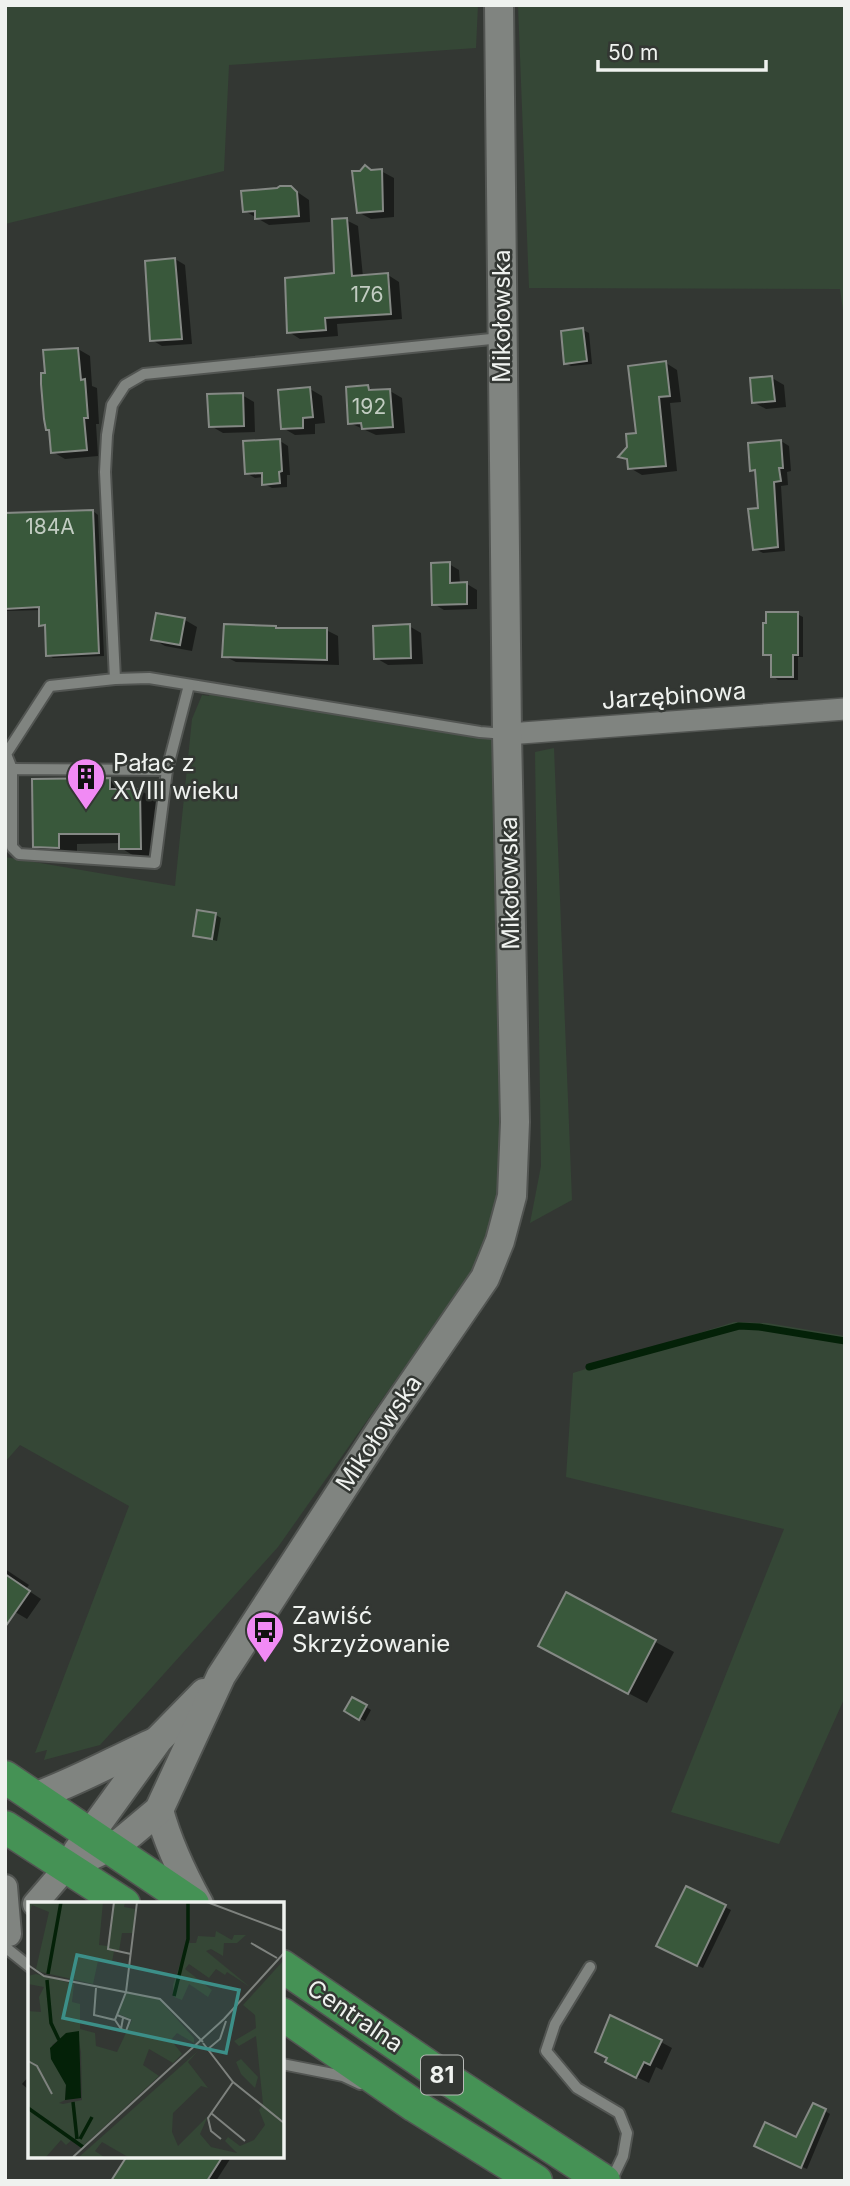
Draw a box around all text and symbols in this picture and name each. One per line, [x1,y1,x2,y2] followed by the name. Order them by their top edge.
[598,28,766,72] scale bar
[608,40,658,65] text: 50 m
[487,249,516,383] street label: Mikołowska
[350,282,384,307] house number: 176
[352,394,386,419] house number: 192
[25,514,75,539] house number: 184A
[601,676,747,715] street label: Jarzębinowa
[113,748,239,805] place label: Pałac z XVIII wieku
[65,756,107,811] building icon: Pałac z XVIII wieku
[494,816,525,950] street label: Mikołowska
[329,1369,428,1496] street label: Mikołowska
[292,1601,450,1658] place label: Zawiść Skrzyżowanie
[244,1609,286,1664] bus stop icon: Zawiść Skrzyżowanie
[28,1902,284,2158] inset map
[302,1973,409,2058] street label: Centralna
[421,2056,463,2094] road number: 81

